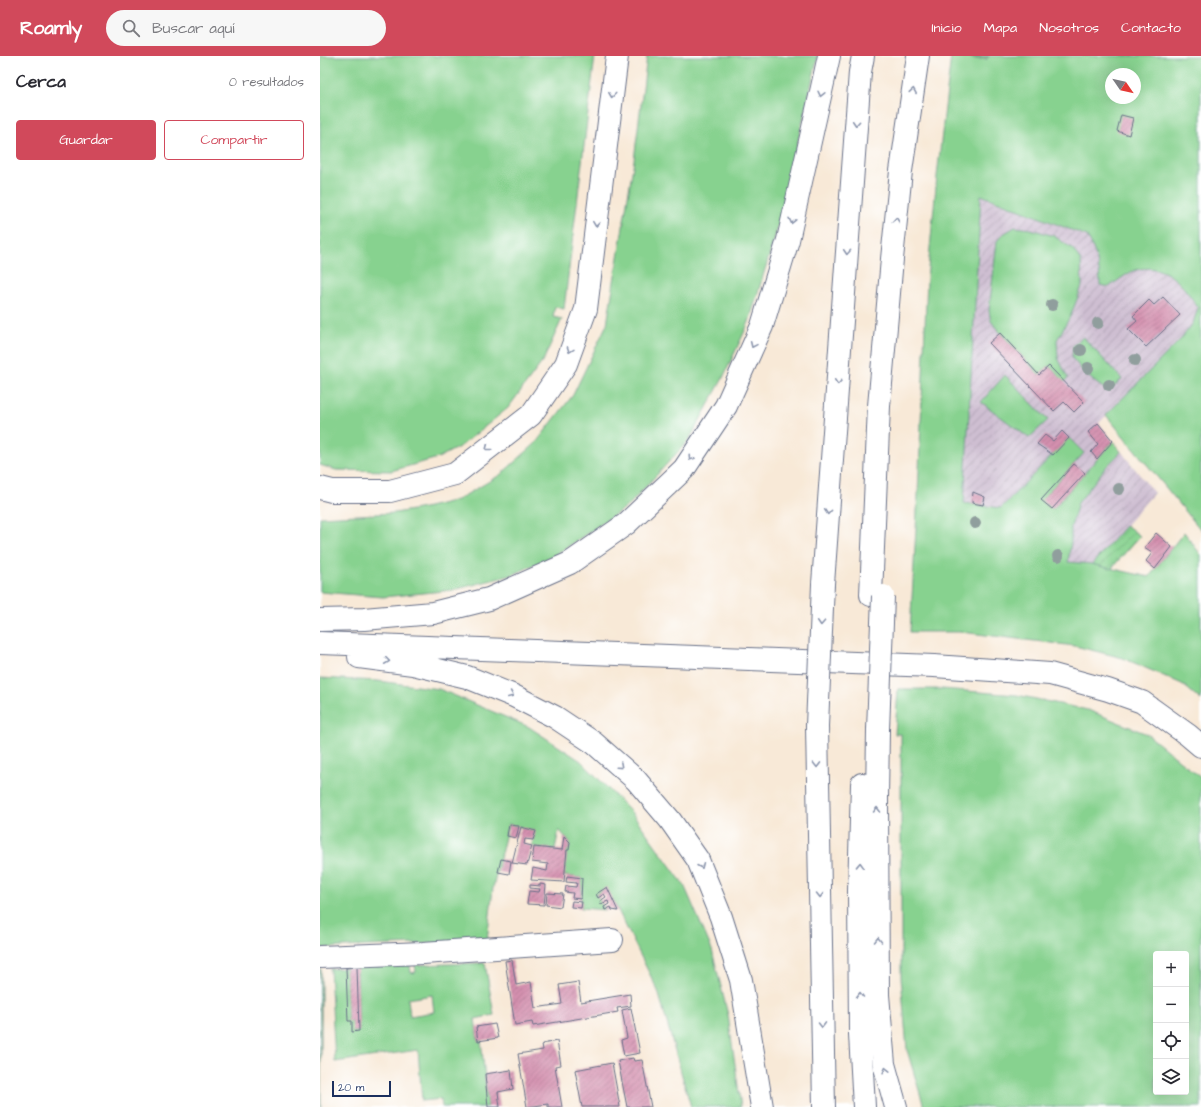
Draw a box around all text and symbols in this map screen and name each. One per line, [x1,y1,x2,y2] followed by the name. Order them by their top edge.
[106,10,386,46] search box
[20,15,82,42] text: Roamly
[120,17,142,39] icon: search
[152,18,235,39] text: Buscar aquí
[931,18,962,38] text: Inicio
[984,18,1017,38] text: Mapa
[1039,18,1099,38] text: Nosotros
[1121,18,1181,38] text: Contacto
[1105,68,1141,104] north arrow
[16,70,66,94] text: Cerca
[229,73,304,91] text: 0 resultados
[908,88,917,94] one-way arrow
[817,91,825,97] one-way arrow
[608,92,617,98] one-way arrow
[16,120,156,160] button: Guardar
[164,120,304,160] button: Compartir
[852,120,861,126] one-way arrow
[891,217,900,223] one-way arrow
[788,218,796,224] one-way arrow
[592,221,601,227] one-way arrow
[842,249,851,255] one-way arrow
[750,340,758,348] one-way arrow
[567,347,575,354] one-way arrow
[833,379,842,385] one-way arrow
[486,443,493,450] one-way arrow
[688,454,695,461] one-way arrow
[824,509,833,515] one-way arrow
[817,620,826,626] one-way arrow
[384,656,390,665] one-way arrow
[507,690,515,698] one-way arrow
[615,761,623,768] one-way arrow
[813,762,822,768] one-way arrow
[873,807,881,813] one-way arrow
[855,862,864,868] one-way arrow
[696,863,704,870] one-way arrow
[816,892,824,898] one-way arrow
[873,937,882,943] one-way arrow
[1153,951,1189,1095] map controls
[1153,951,1189,987] button: +
[1153,987,1189,1023] button: −
[856,992,864,998] one-way arrow
[818,1022,826,1028] one-way arrow
[1153,1023,1189,1059] button: locate
[1153,1059,1189,1095] button: layers
[882,1066,890,1073] one-way arrow
[332,1079,391,1098] scale bar
[338,1080,364,1095] text: 20 m

